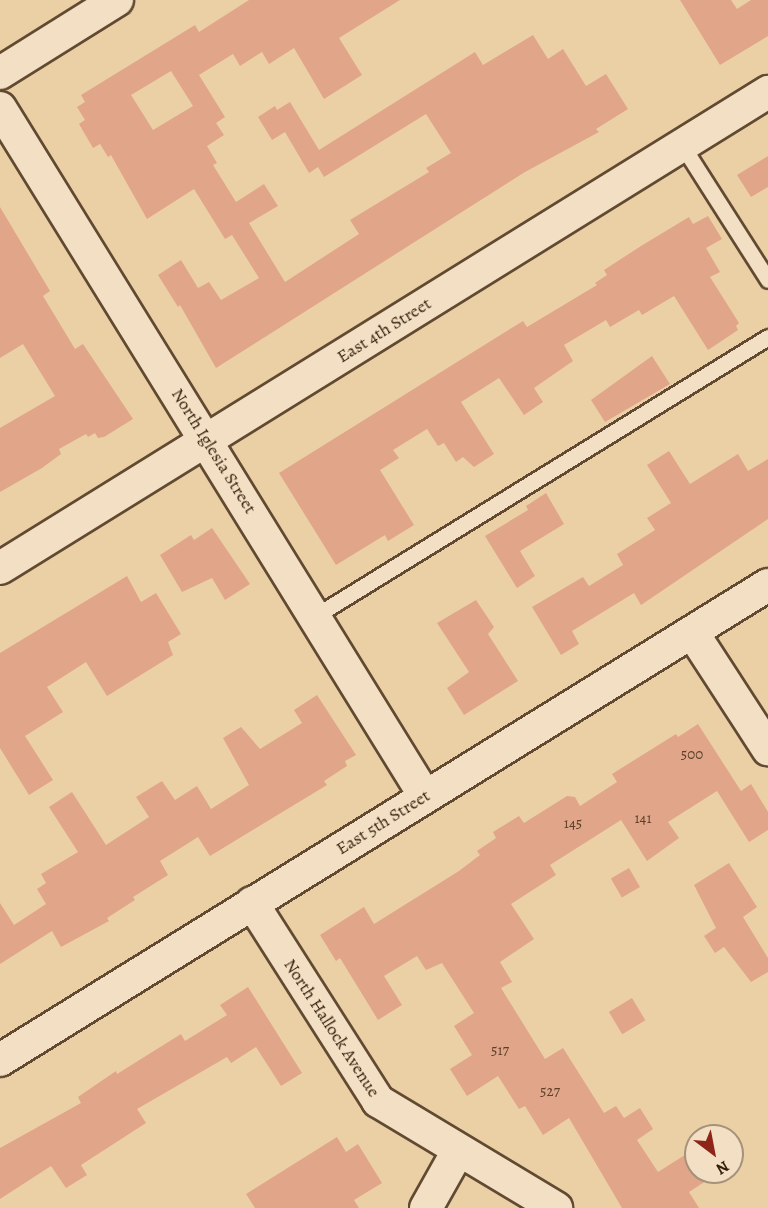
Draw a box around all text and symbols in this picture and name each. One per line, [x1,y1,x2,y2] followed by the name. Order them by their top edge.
[333,293,435,367] street label: East 4th Street
[167,384,261,518] street label: North Iglesia Street
[681,746,703,764] house number: 500
[332,785,434,859] street label: East 5th Street
[634,810,652,828] house number: 141
[564,815,582,833] house number: 145
[279,955,385,1101] street label: North Hallock Avenue
[491,1042,509,1060] house number: 517
[540,1083,560,1101] house number: 527
[684,1124,744,1184] north arrow
[712,1155,733,1180] text: N

